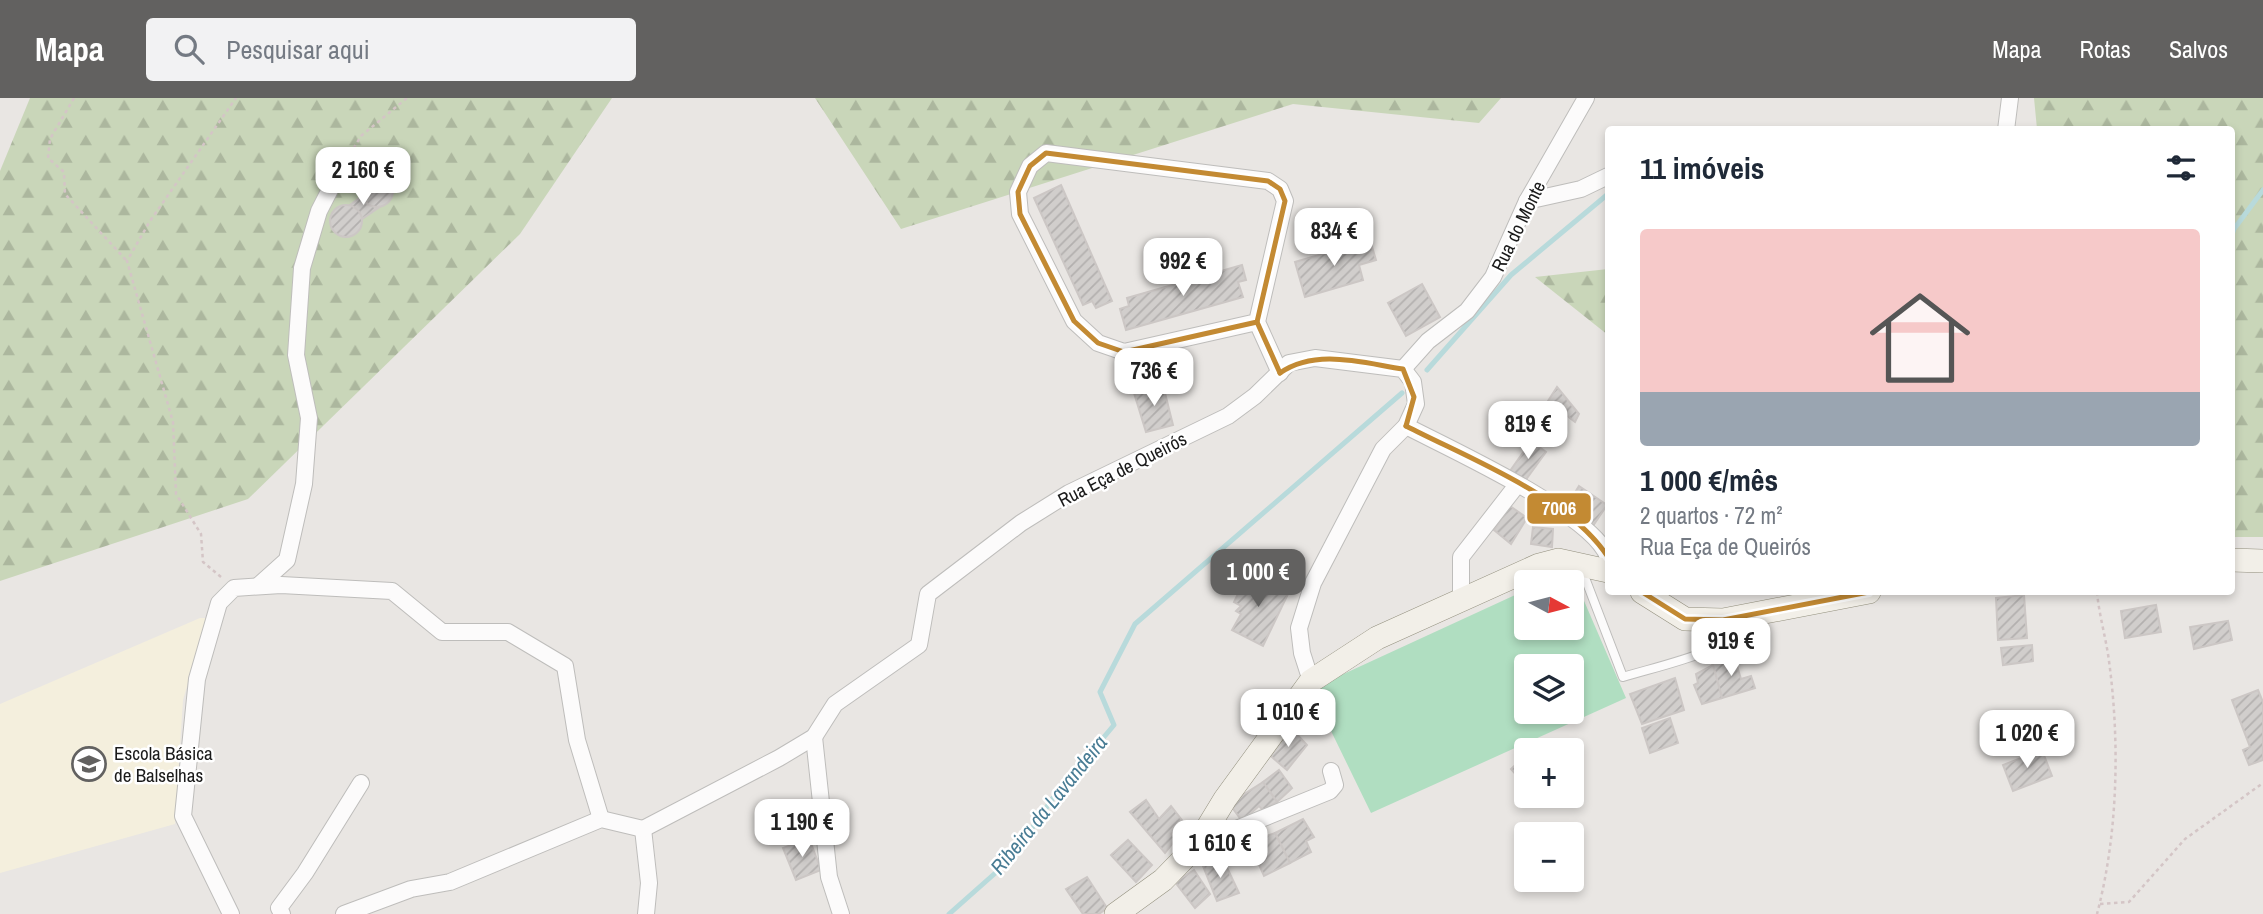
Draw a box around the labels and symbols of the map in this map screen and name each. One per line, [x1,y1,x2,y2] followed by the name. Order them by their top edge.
[298,148,428,207] pin: 2 160 €
[1485,176,1551,276] street label: Rua do Monte
[1285,208,1383,268] pin: 834 €
[1134,238,1232,298] pin: 992 €
[1105,348,1203,408] pin: 736 €
[1479,402,1577,461] pin: 819 €
[1053,425,1191,513] street label: Rua Eça de Queirós
[1526,492,1592,525] line badge: 7006
[1542,495,1577,521] text: 7006
[1193,550,1323,609] pin: 1 000 €
[1514,570,1584,640] north arrow
[1682,618,1780,678] pin: 919 €
[1223,690,1353,749] pin: 1 010 €
[1962,710,2092,770] pin: 1 020 €
[983,729,1114,880] water label: Ribeira da Lavandeira
[114,740,213,788] place label: Escola Básica de Balselhas
[70,745,108,783] school or university icon: Escola Básica de Balselhas
[737,800,867,859] pin: 1 190 €
[1155,820,1285,880] pin: 1 610 €

